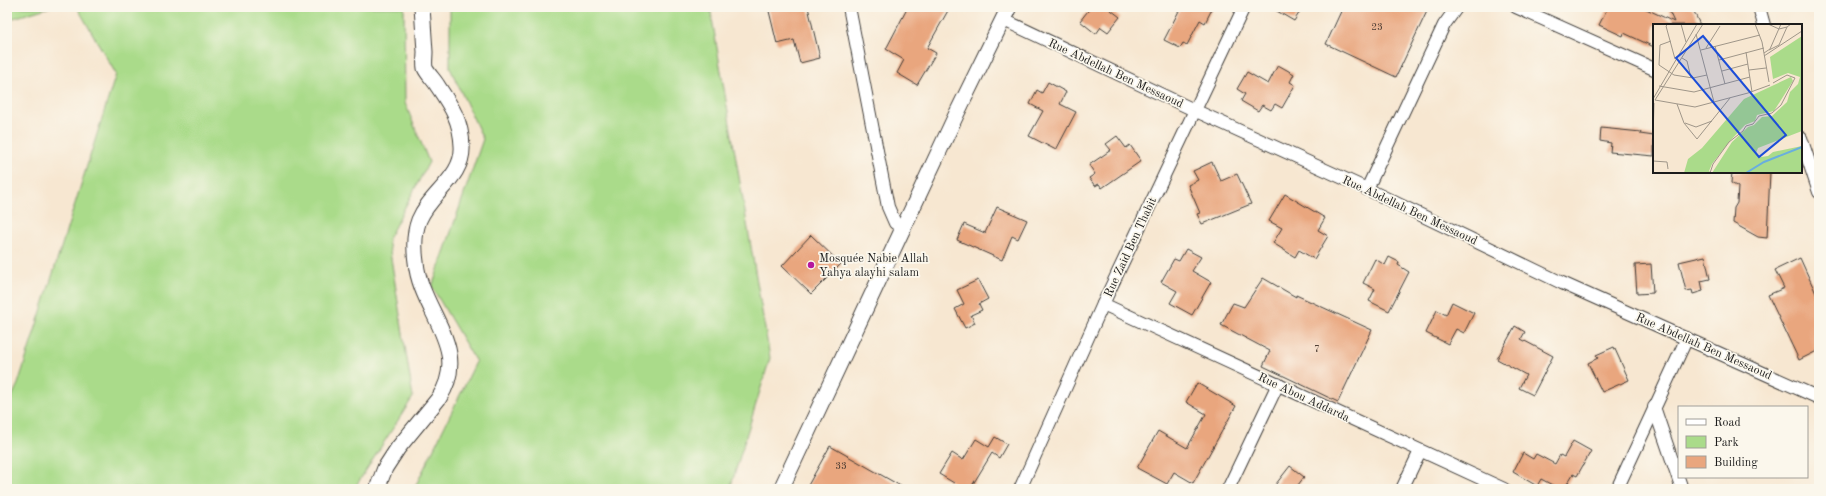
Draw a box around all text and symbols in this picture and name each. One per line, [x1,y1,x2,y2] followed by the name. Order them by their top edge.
[1371,22,1383,32] house number: 23
[1653,24,1802,173] inset map
[1046,37,1185,111] street label: Rue Abdellah Ben Messaoud
[1340,174,1479,248] street label: Rue Abdellah Ben Messaoud
[1102,196,1159,299] street label: Rue Zaid Ben Thabit
[819,253,929,279] place label: Mosquée Nabie Allah Yahya alayhi salam
[806,260,816,270] marker: Mosquée Nabie Allah Yahya alayhi salam
[1634,311,1773,382] street label: Rue Abdellah Ben Messaoud
[1314,344,1320,354] house number: 7
[1256,371,1351,424] street label: Rue Abou Addarda
[1678,406,1808,478] legend
[1714,417,1741,429] text: Road
[1714,437,1739,449] text: Park
[1714,457,1758,469] text: Building
[835,461,847,471] house number: 33

